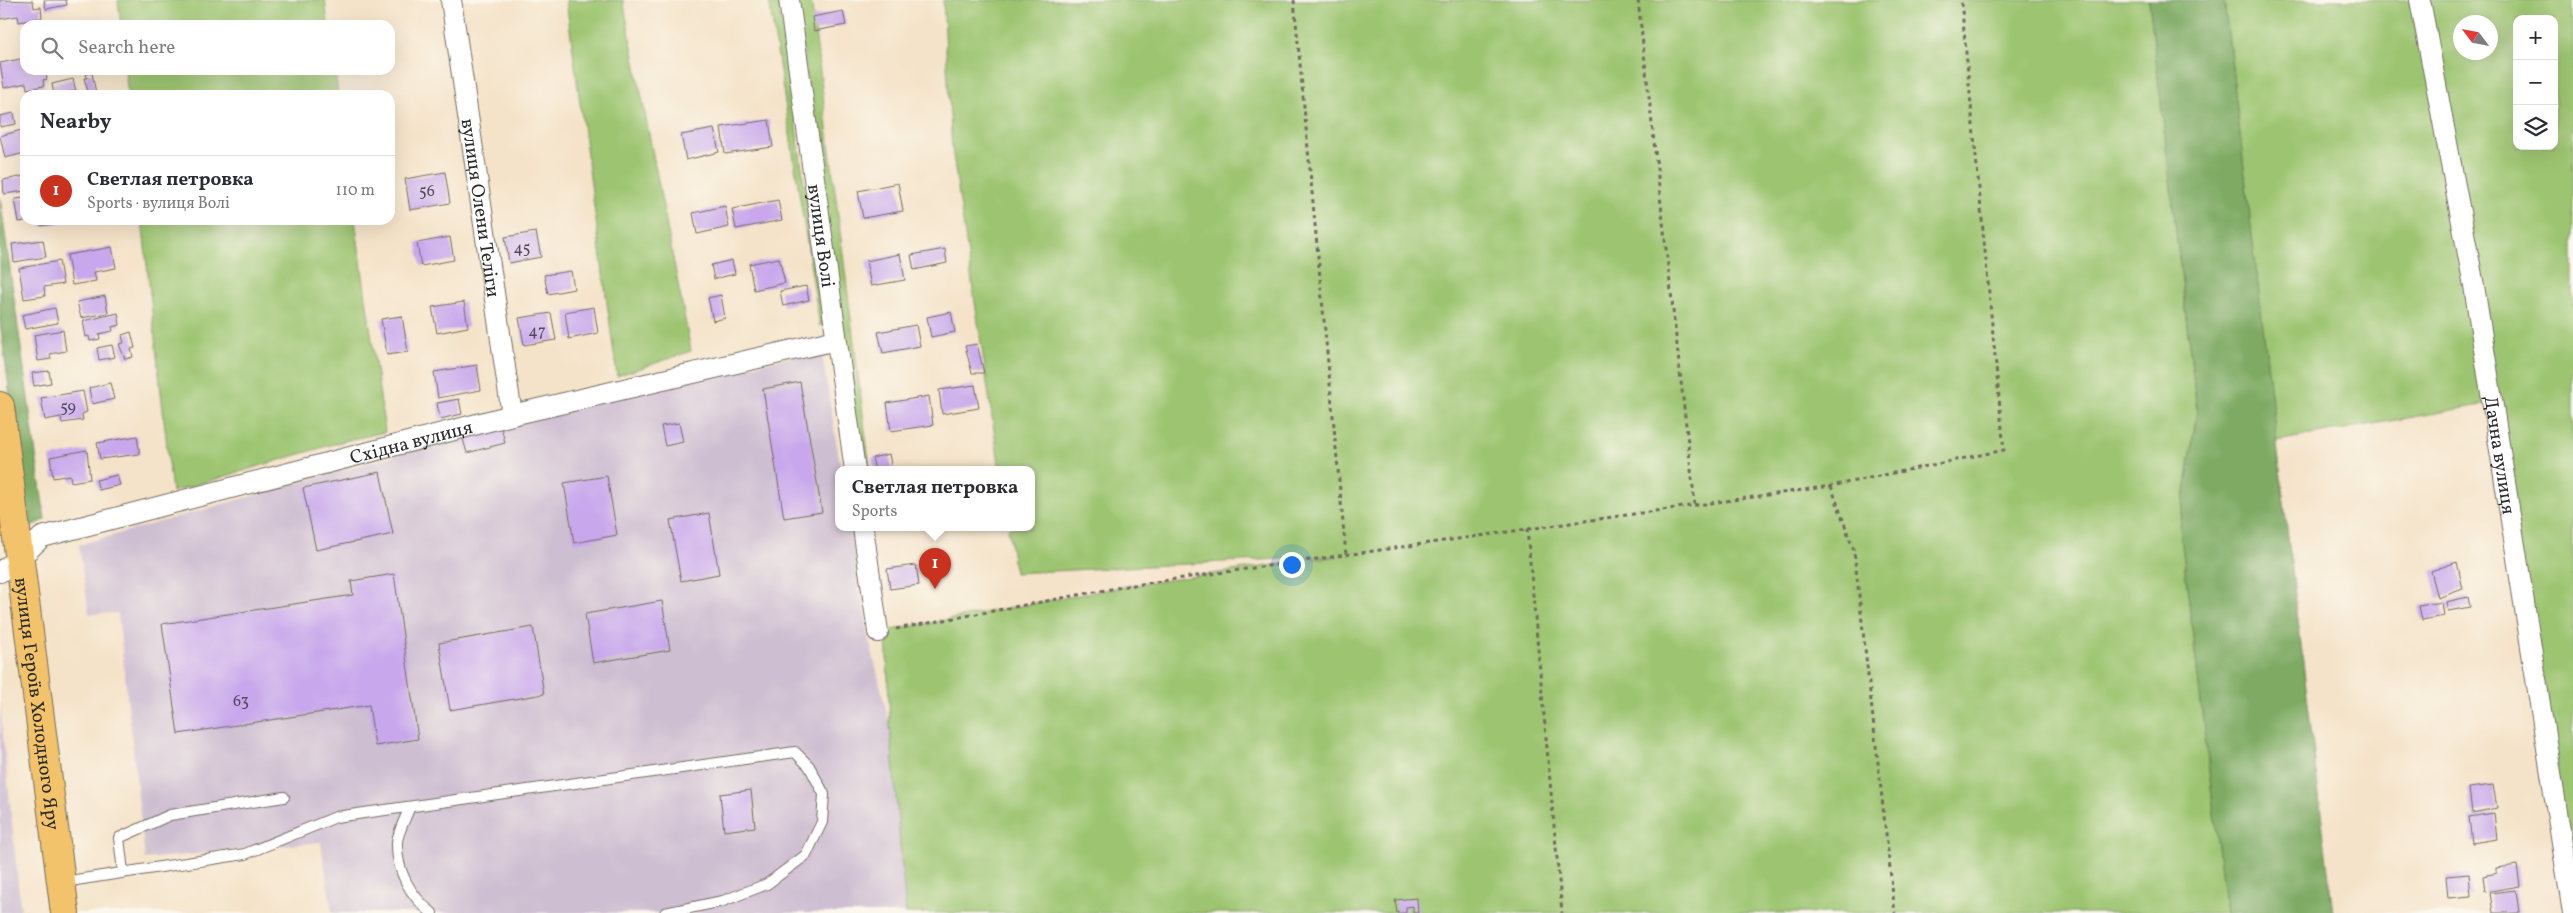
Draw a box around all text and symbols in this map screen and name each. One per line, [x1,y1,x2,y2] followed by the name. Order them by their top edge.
[2453,15,2498,60] north arrow
[2513,15,2558,150] map controls
[2513,15,2558,60] button: +
[20,20,395,75] search box
[38,34,66,62] icon: search
[78,35,175,61] text: Search here
[2513,60,2558,105] button: −
[2513,105,2558,150] button: layers
[40,108,111,137] text: Nearby
[454,117,506,299] street label: вулиця Олени Теліги
[87,167,254,193] text: Светлая петровка
[53,180,59,202] text: 1
[336,180,375,202] text: 110 m
[419,181,435,203] house number: 56
[800,183,840,290] street label: вулиця Волі
[87,193,230,215] text: Sports · вулиця Волі
[514,238,530,260] house number: 45
[528,321,546,343] house number: 47
[2477,394,2521,516] street label: Дачна вулиця
[60,397,76,419] house number: 59
[347,415,476,472] street label: Східна вулиця
[835,466,1035,531] popup
[852,475,1018,501] text: Светлая петровка
[852,501,897,523] text: Sports
[919,548,951,589] pin: 1
[1279,552,1305,578] your location
[7,576,65,832] street label: вулиця Героїв Холодного Яру
[233,691,249,713] house number: 63

